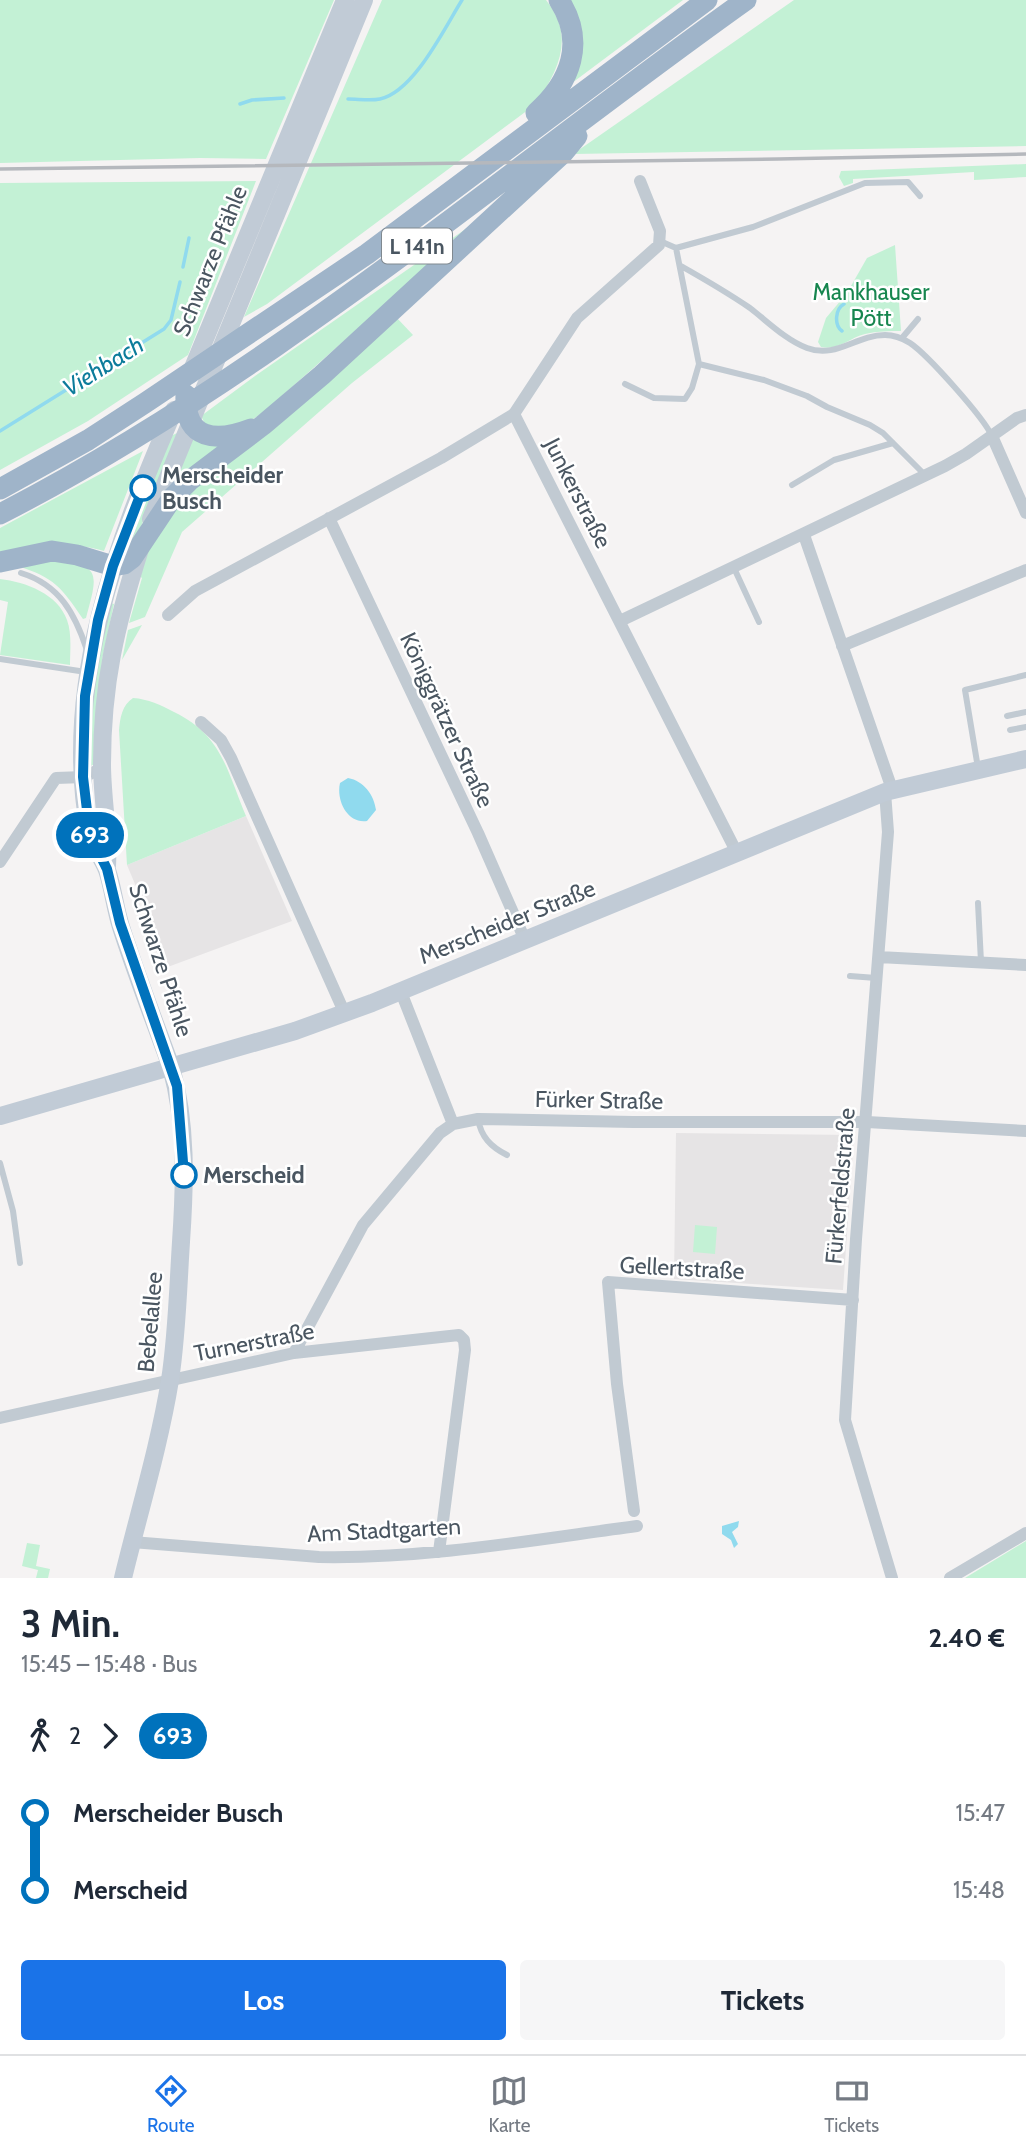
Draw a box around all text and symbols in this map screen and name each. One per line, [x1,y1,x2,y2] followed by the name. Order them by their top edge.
[167,181,253,340] street label: Schwarze Pfähle
[382,229,452,264] road number: L 141n
[813,278,930,332] park label: Mankhauser Pött
[57,330,149,402] water label: Viehbach
[538,432,618,553] street label: Junkerstraße
[162,461,284,515] place label: Merscheider Busch
[130,475,156,501] marker: Merscheider Busch
[394,628,500,812] street label: Königgrätzer Straße
[50,812,130,858] line badge: 693
[70,820,110,849] text: 693
[415,874,599,970] street label: Merscheider Straße
[123,880,199,1041] street label: Schwarze Pfähle
[535,1085,664,1115] street label: Fürker Straße
[819,1106,861,1265] street label: Fürkerfeldstraße
[203,1161,305,1189] place label: Merscheid
[171,1162,197,1188] marker: Merscheid
[619,1251,745,1285] street label: Gellertstraße
[132,1270,168,1373] street label: Bebelallee
[192,1317,317,1367] street label: Turnerstraße
[306,1512,462,1548] street label: Am Stadtgarten
[21,1600,120,1647] text: 3 Min.
[928,1622,1005,1654] text: 2.40 €
[21,1650,197,1678] text: 15:45 – 15:48 · Bus
[21,1717,59,1755] icon: walk
[91,1717,129,1755] icon: forward
[153,1721,193,1750] text: 693
[69,1722,81,1750] text: 2
[73,1797,283,1829] text: Merscheider Busch
[955,1799,1005,1827] text: 15:47
[73,1874,188,1906] text: Merscheid
[953,1876,1005,1904] text: 15:48
[21,1960,506,2040] button: Los
[520,1960,1005,2040] button: Tickets
[147,2072,195,2137] tab: Route
[488,2072,530,2137] tab: Karte
[824,2072,879,2137] tab: Tickets

